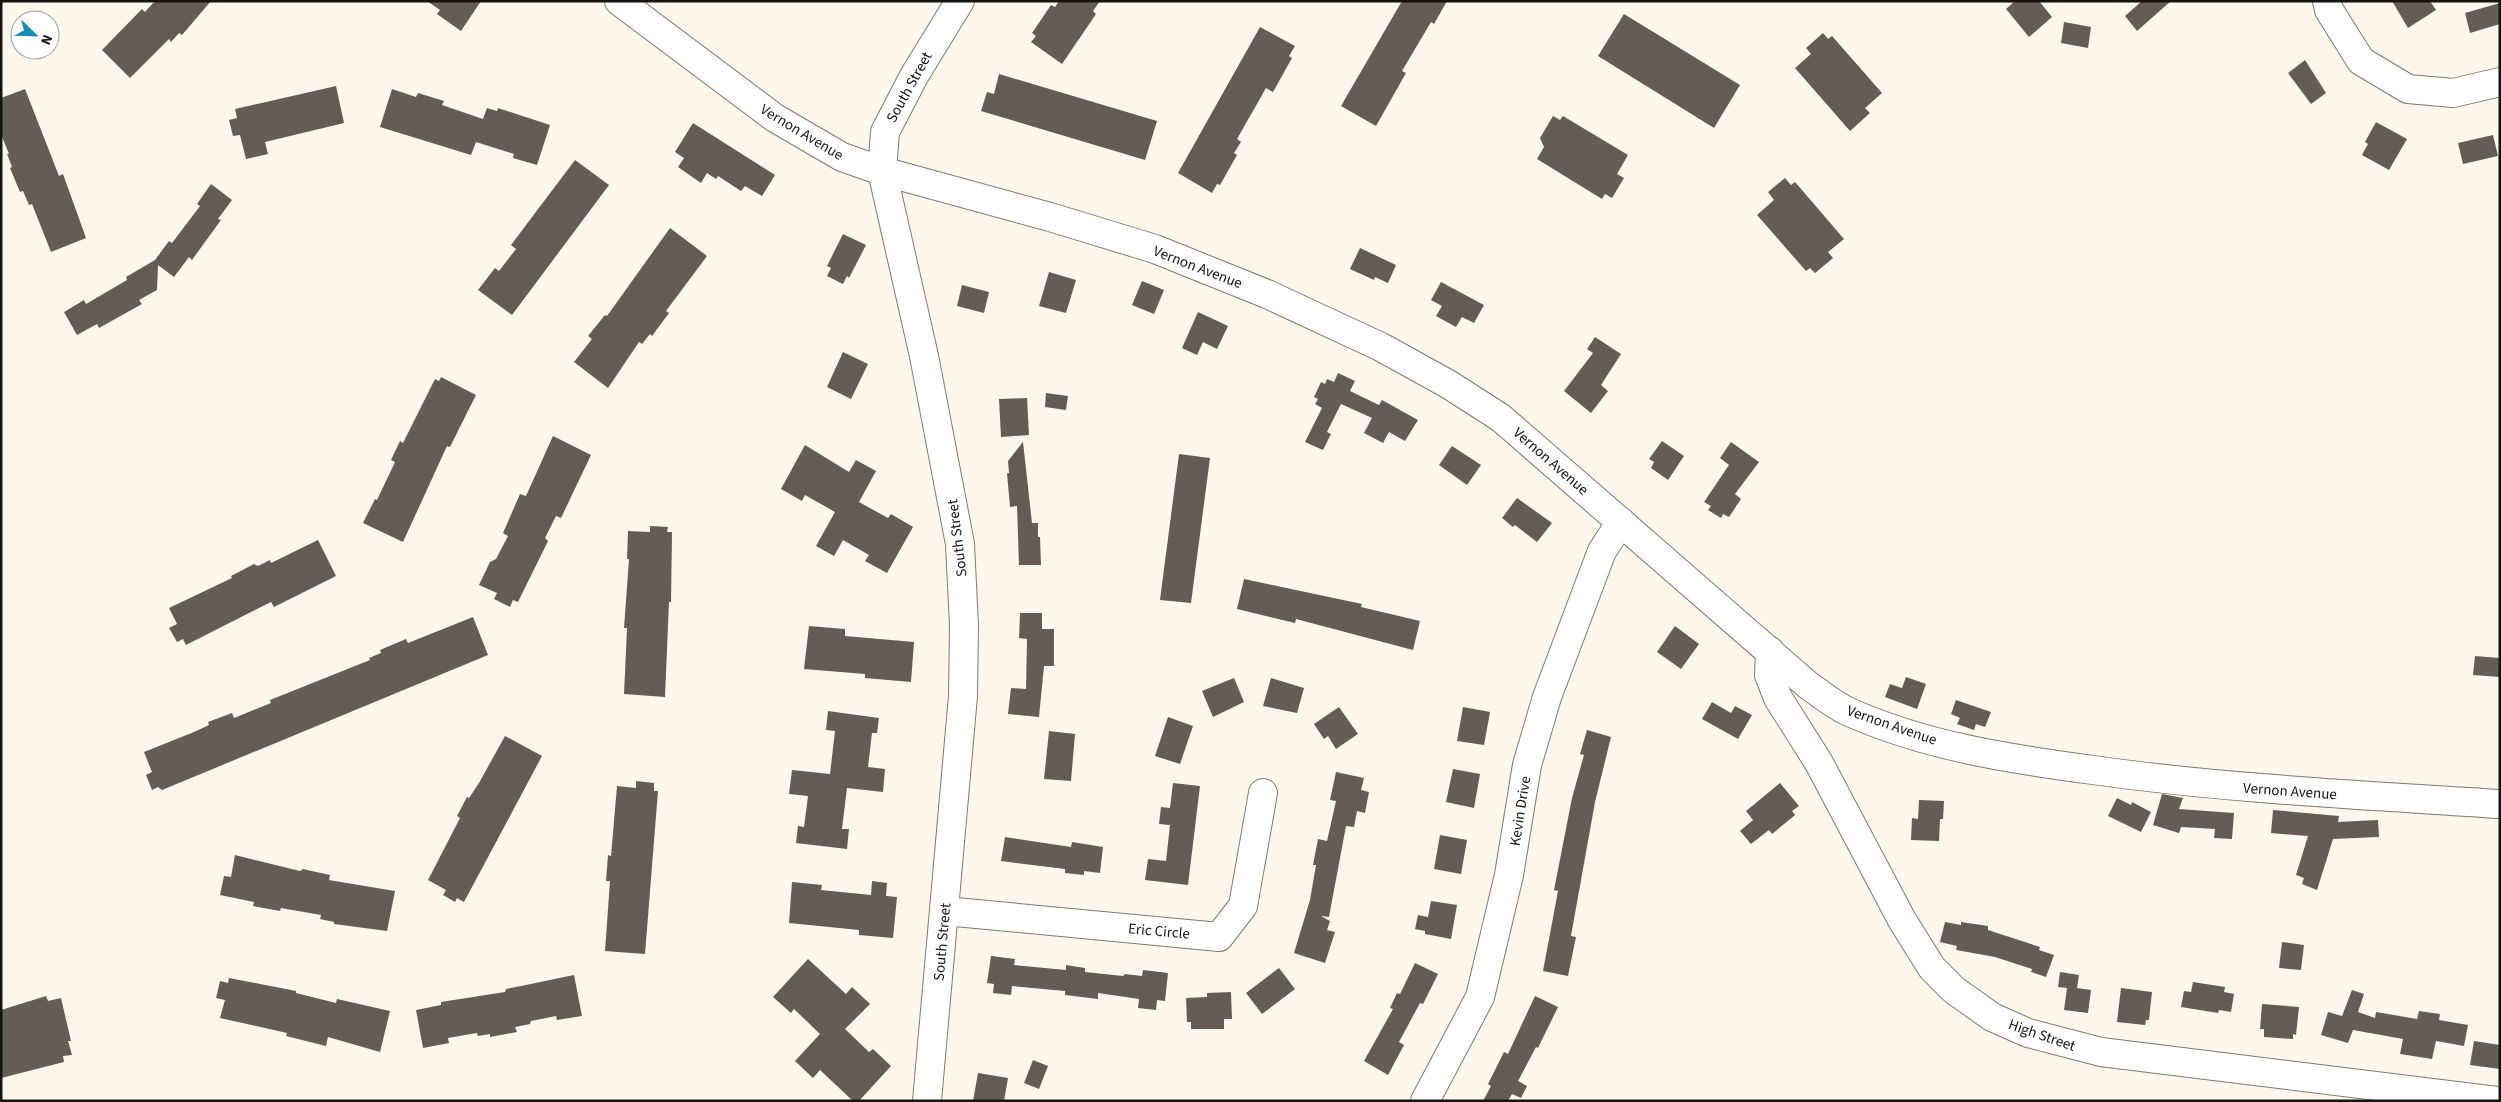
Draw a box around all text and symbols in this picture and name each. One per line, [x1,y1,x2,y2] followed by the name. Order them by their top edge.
[10,10,60,60] north arrow
[35,31,57,48] text: N
[881,48,938,126] street label: South Street
[756,99,847,166] street label: Vernon Avenue
[1150,241,1245,294] street label: Vernon Avenue
[1508,423,1593,500] street label: Vernon Avenue
[942,498,973,578] street label: South Street
[1844,700,1940,751] street label: Vernon Avenue
[1505,775,1536,848] street label: Kevin Drive
[2242,778,2338,805] street label: Vernon Avenue
[929,902,956,982] street label: South Street
[1127,918,1191,945] street label: Eric Circle
[2005,1014,2078,1057] street label: High Street

